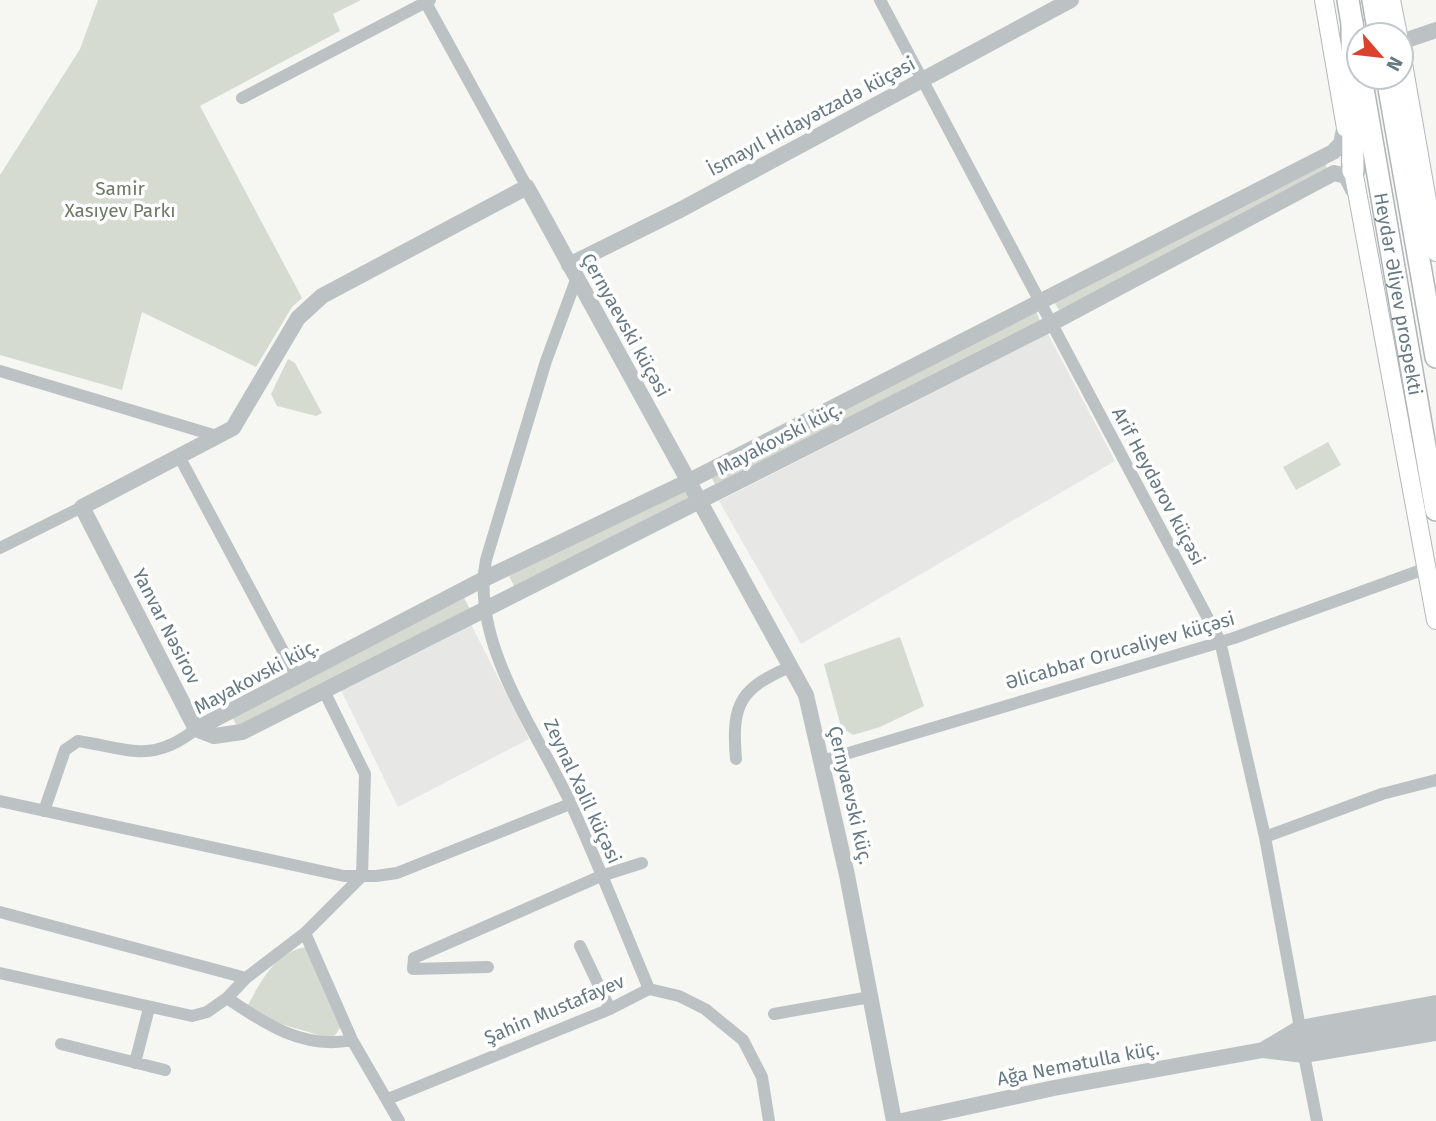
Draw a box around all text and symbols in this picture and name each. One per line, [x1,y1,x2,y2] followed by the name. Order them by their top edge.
[1345,21,1415,91] north arrow
[703,52,919,181] street label: İsmayıl Hidayətzadə küçəsi
[1381,53,1408,75] text: N
[64,177,176,222] park label: Samir Xasıyev Parkı
[1369,191,1427,397] street label: Heydər Əliyev prospekti
[576,249,675,401] street label: Çernyaevski küçəsi
[713,397,846,480] street label: Mayakovski küç.
[1107,403,1210,569] street label: Arif Heydərov küçəsi
[128,564,206,689] street label: Yanvar Nəsirov
[1003,607,1237,694] street label: Əlicabbar Orucəliyev küçəsi
[190,634,322,719] street label: Mayakovski küç.
[539,715,626,867] street label: Zeynal Xəlil küçəsi
[823,724,878,867] street label: Çernyaevski küç.
[481,969,628,1049] street label: Şahin Mustafayev
[995,1036,1161,1090] street label: Ağa Nemətulla küç.

